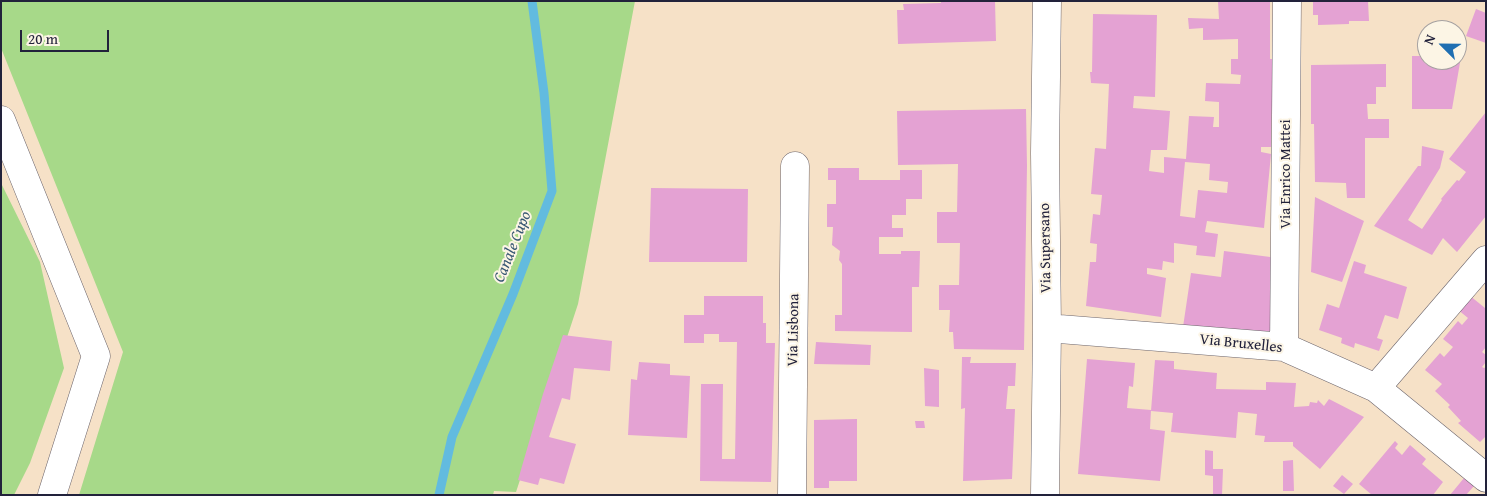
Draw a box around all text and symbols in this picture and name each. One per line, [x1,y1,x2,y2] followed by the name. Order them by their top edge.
[22,20,111,52] scale bar
[1417,20,1467,70] north arrow
[28,28,58,49] text: 20 m
[1418,31,1440,48] text: N
[1277,119,1295,229] street label: Via Enrico Mattei
[1036,203,1056,293] street label: Via Supersano
[490,209,536,285] water label: Canale Cupo
[784,293,804,367] street label: Via Lisbona
[1199,331,1283,357] street label: Via Bruxelles

